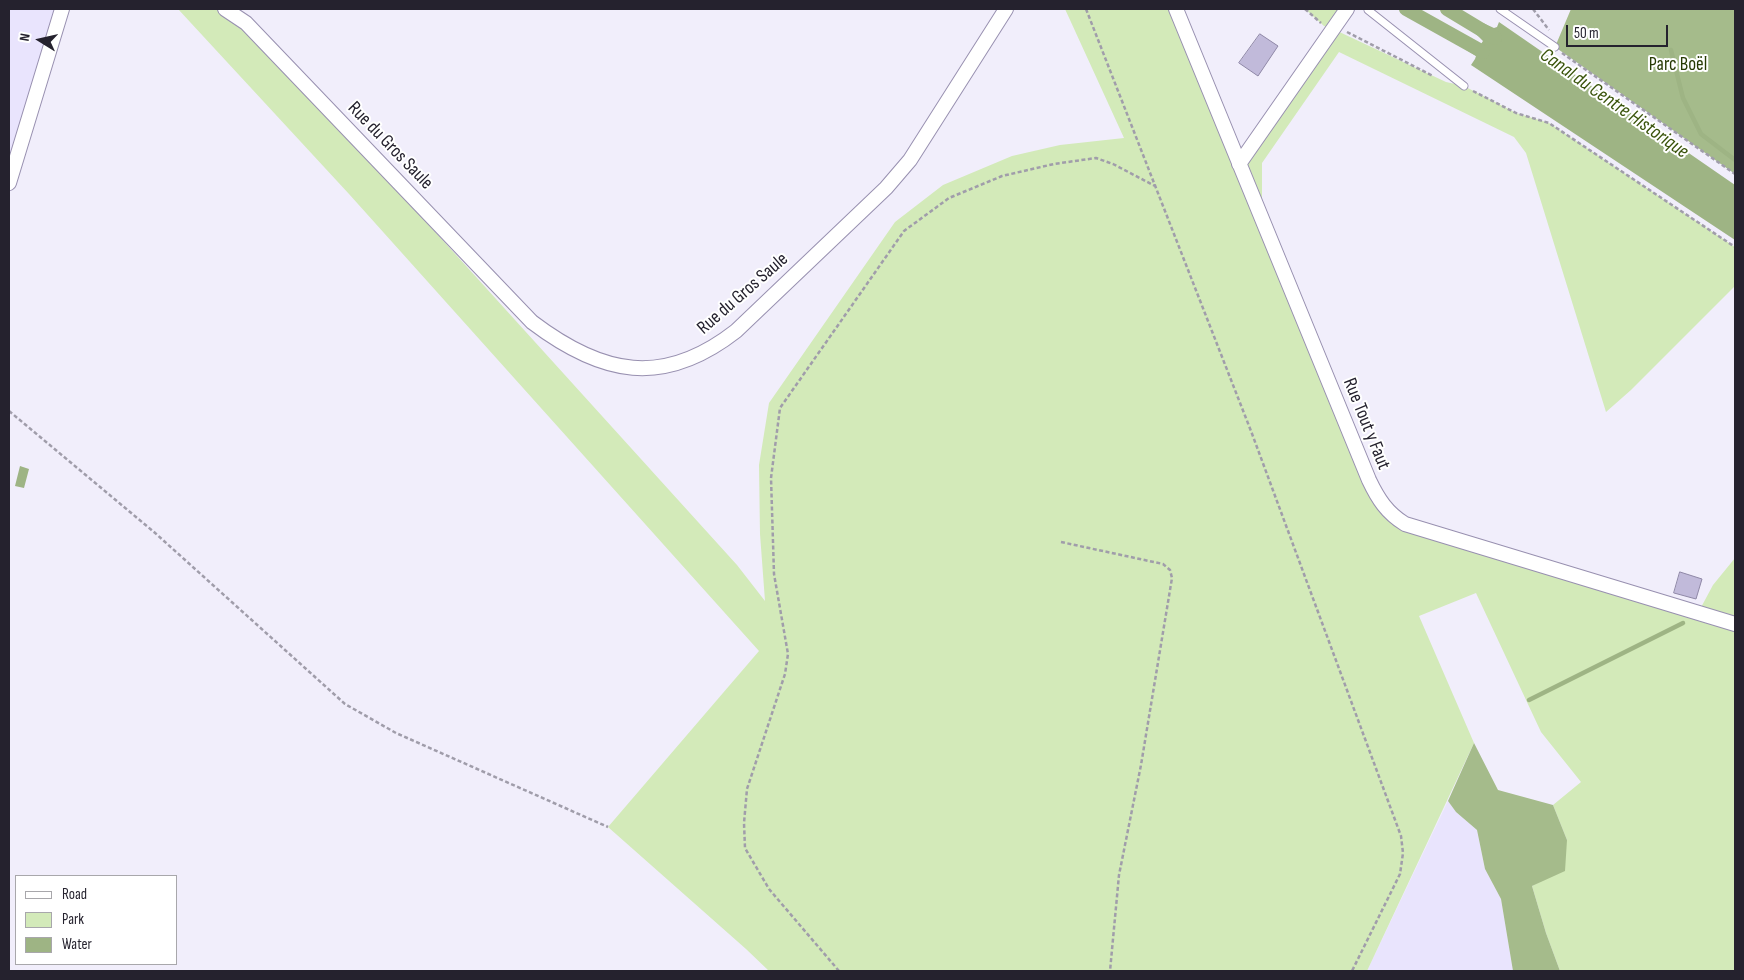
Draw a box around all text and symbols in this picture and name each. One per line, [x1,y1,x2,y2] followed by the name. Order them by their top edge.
[15,15,65,65] north arrow
[1569,15,1672,47] scale bar
[1574,24,1599,43] text: 50 m
[16,32,34,42] text: N
[1535,44,1693,164] water label: Canal du Centre Historique
[1649,54,1707,76] park label: Parc Boël
[342,97,438,195] street label: Rue du Gros Saule
[693,248,793,340] street label: Rue du Gros Saule
[1337,375,1395,473] street label: Rue Tout y Faut
[15,875,178,965] legend
[62,885,87,904] text: Road
[62,910,84,929] text: Park
[62,935,92,954] text: Water

